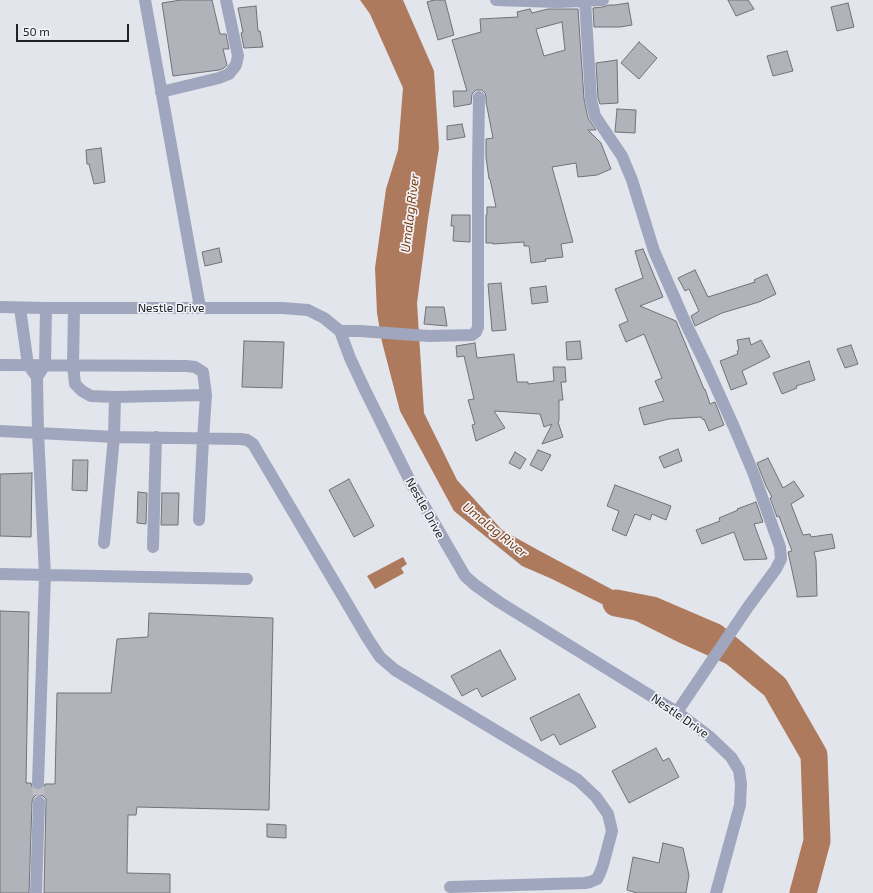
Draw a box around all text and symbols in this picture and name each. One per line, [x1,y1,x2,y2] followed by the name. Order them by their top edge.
[18,16,131,42] scale bar
[23,24,50,38] text: 50 m
[397,173,423,253] water label: Umalag River
[138,301,204,315] street label: Nestle Drive
[403,475,447,541] street label: Nestle Drive
[459,499,531,561] water label: Umalag River
[649,691,711,741] street label: Nestle Drive

